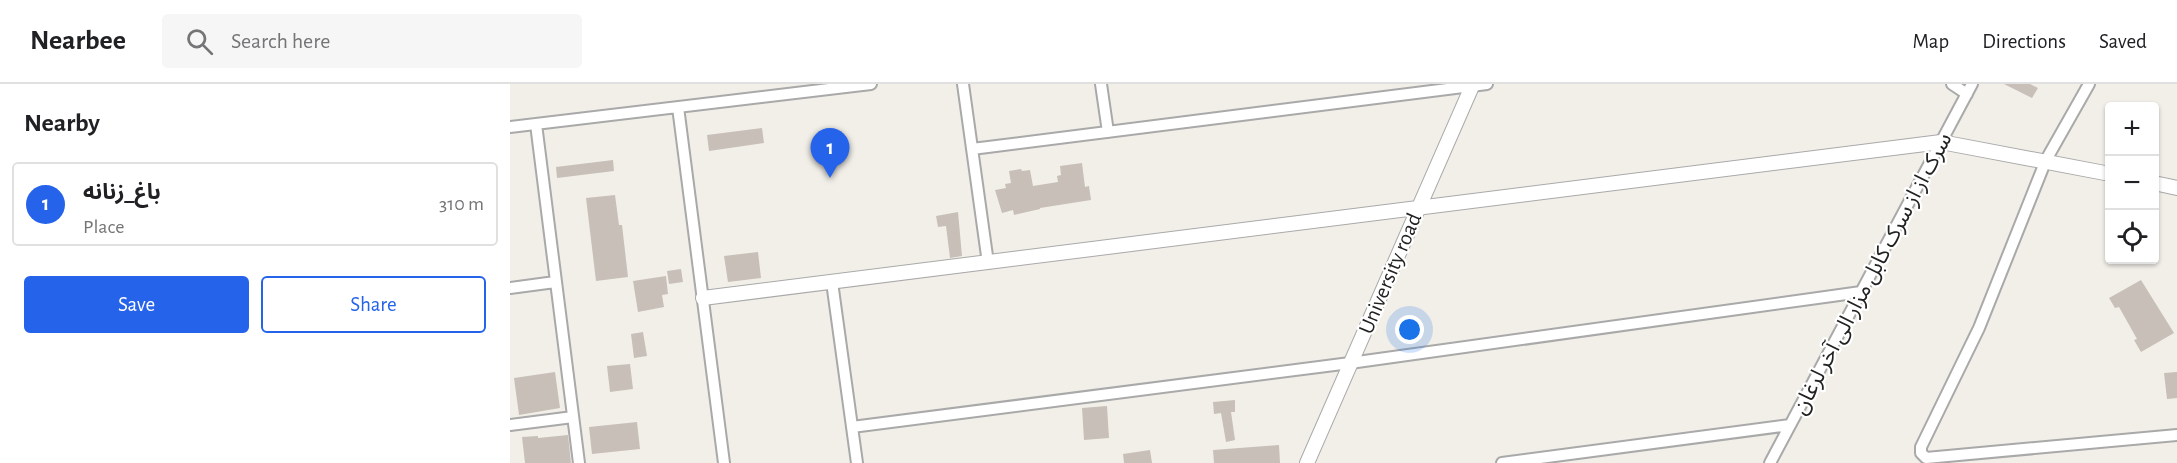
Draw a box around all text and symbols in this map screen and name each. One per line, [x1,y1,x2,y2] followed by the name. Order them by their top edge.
[162,14,582,68] search box
[183,25,216,58] icon: search
[30,27,126,55] text: Nearbee
[231,30,330,52] text: Search here
[1913,31,1949,52] text: Map
[1982,31,2066,52] text: Directions
[2099,31,2147,52] text: Saved
[2105,102,2159,264] map controls
[2105,102,2159,156] button: +
[24,110,100,136] text: Nearby
[810,128,850,178] pin: 1
[1787,128,1957,419] street label: سرک از از سرک کابل مزار الی آخر لرغان
[2105,156,2159,210] button: −
[83,181,161,203] text: باغ_زنانه
[42,194,49,214] text: 1
[439,194,484,214] text: 310 m
[1355,210,1425,337] street label: University road
[2105,210,2159,264] button: locate
[83,217,124,237] text: Place
[24,276,249,333] button: Save
[261,276,486,333] button: Share
[1395,315,1424,344] your location

